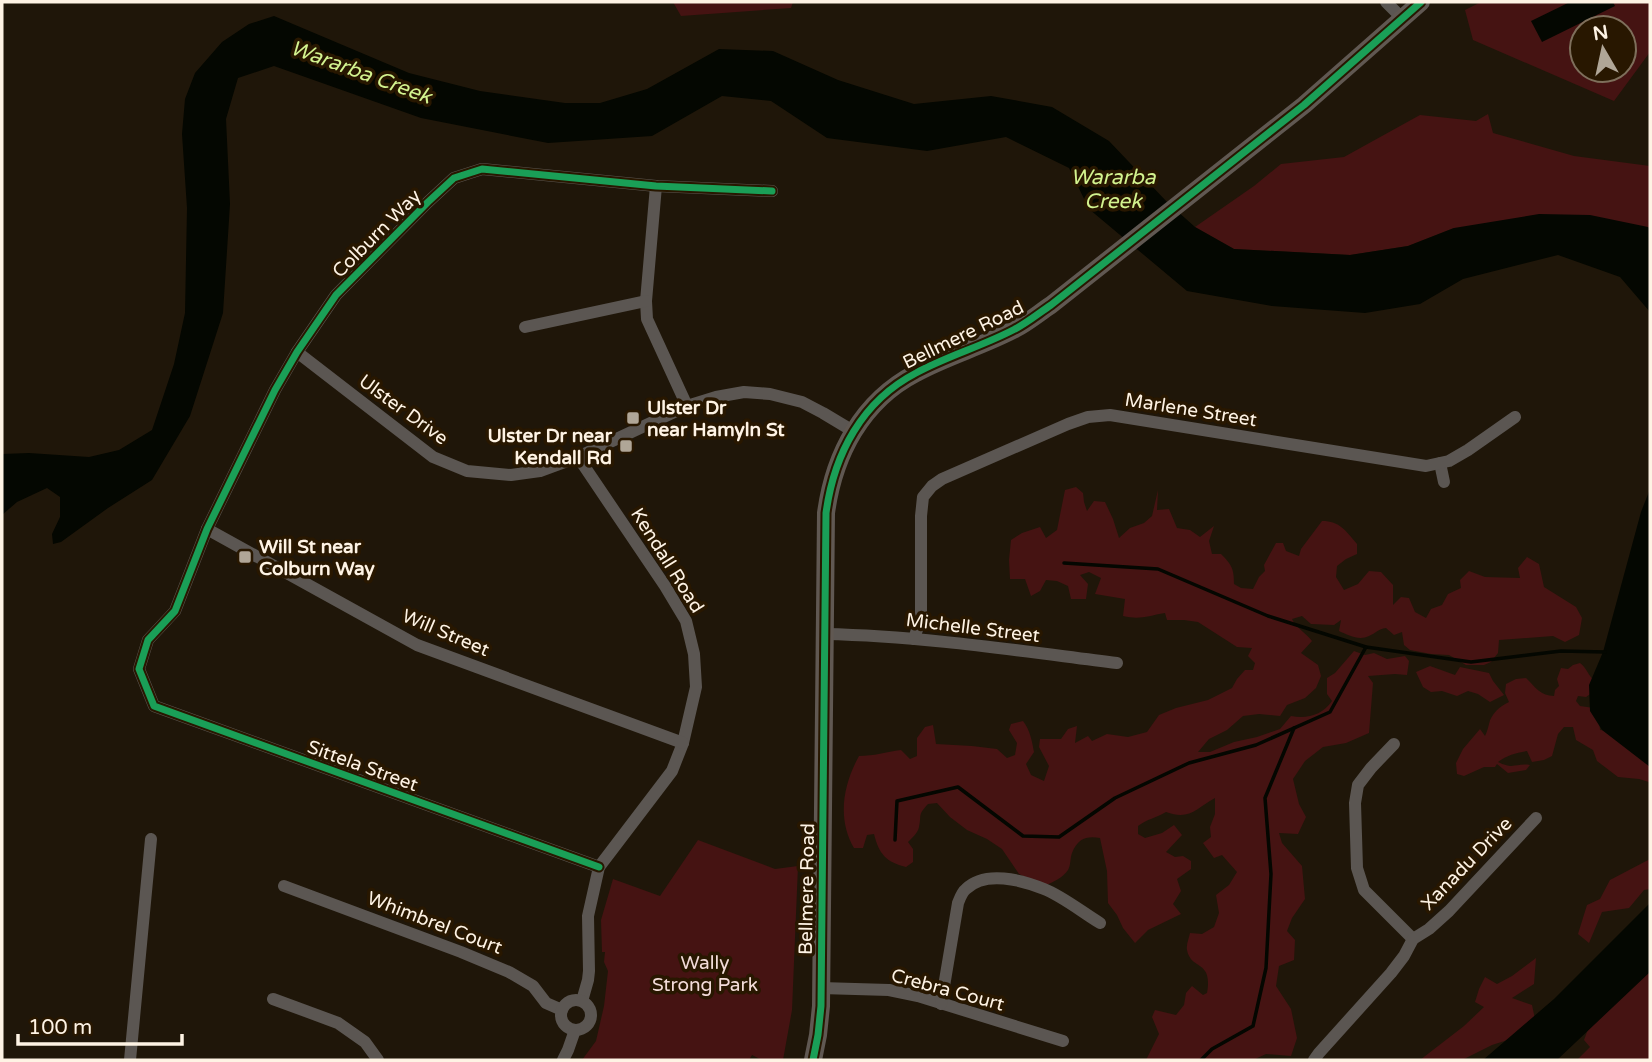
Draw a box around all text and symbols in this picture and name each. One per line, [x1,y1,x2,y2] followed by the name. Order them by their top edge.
[1568,14,1638,84] north arrow
[1591,21,1610,45] text: N
[287,35,436,110] water label: Wararba Creek
[1070,165,1157,214] water label: Wararba Creek
[328,185,425,282] street label: Colburn Way
[899,296,1028,374] street label: Bellmere Road
[355,370,452,450] street label: Ulster Drive
[1123,389,1258,431] street label: Marlene Street
[647,397,785,442] place label: Ulster Dr near Hamyln St
[625,410,641,426] marker: Ulster Dr near Hamyln St
[487,425,613,469] place label: Ulster Dr near Kendall Rd
[618,438,634,454] marker: Ulster Dr near Kendall Rd
[626,504,708,617] street label: Kendall Road
[259,536,375,581] place label: Will St near Colburn Way
[237,549,253,565] marker: Will St near Colburn Way
[399,605,492,661] street label: Will Street
[905,609,1041,647] street label: Michelle Street
[304,736,421,796] street label: Sittela Street
[1417,813,1517,915] street label: Xanadu Drive
[795,823,819,955] street label: Bellmere Road
[364,887,505,959] street label: Whimbrel Court
[652,952,758,996] park label: Wally Strong Park
[889,964,1007,1016] street label: Crebra Court
[18,1002,182,1046] scale bar
[28,1015,92,1040] text: 100 m

